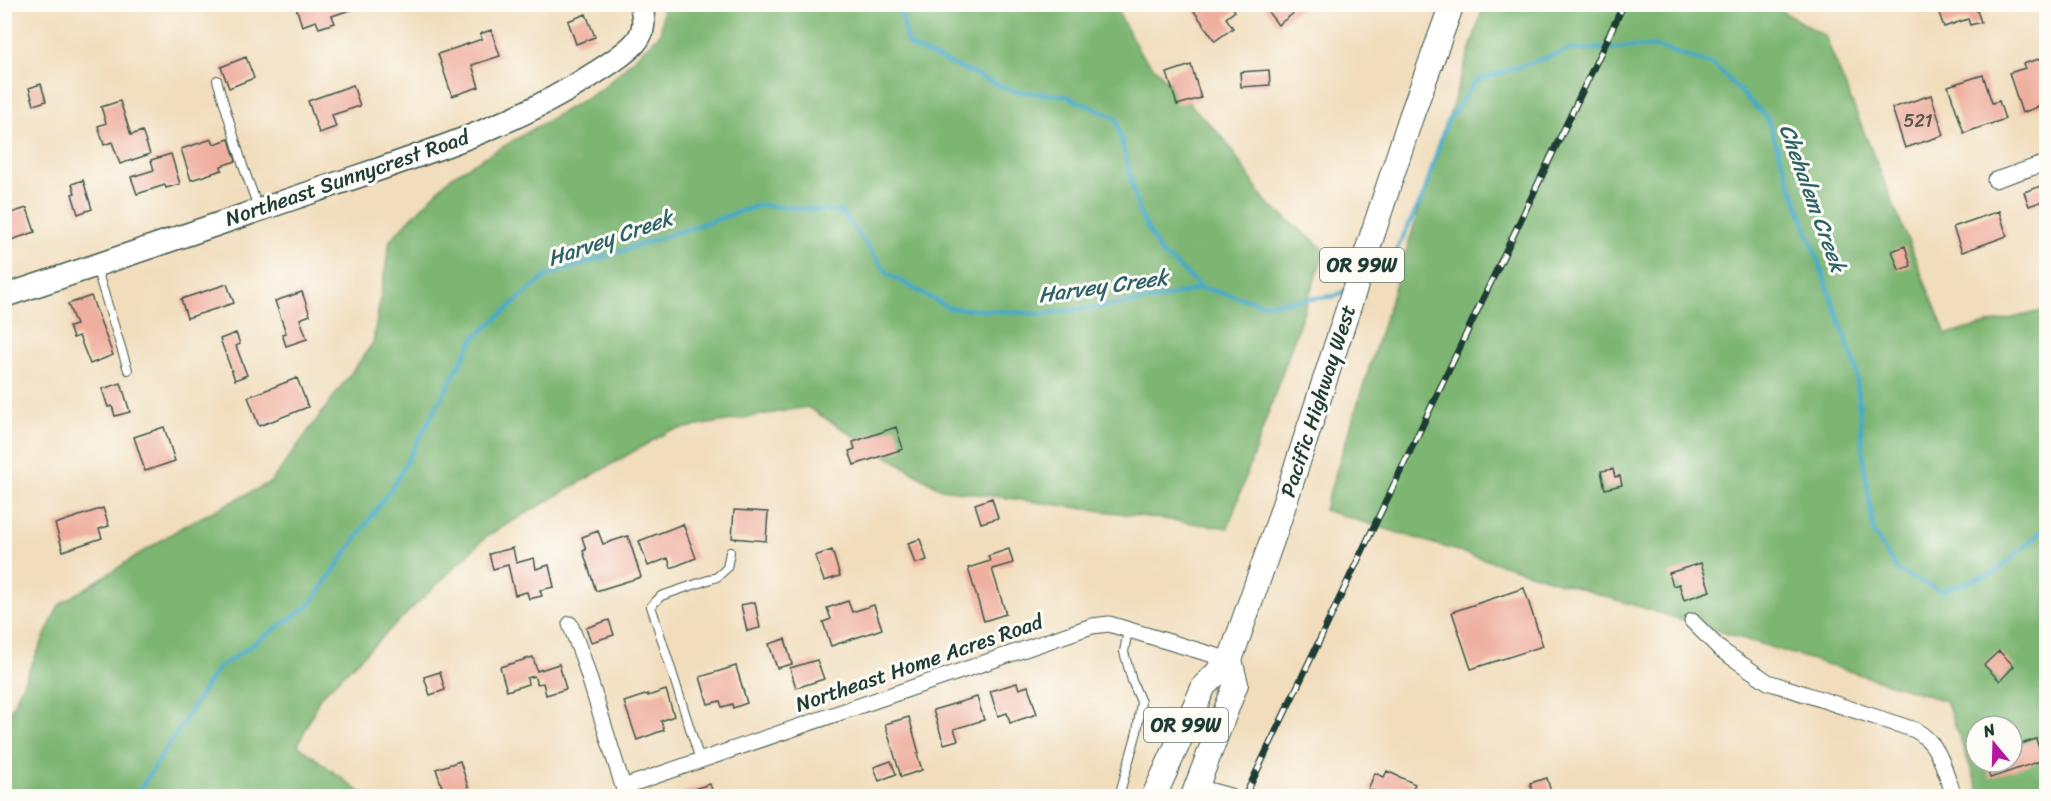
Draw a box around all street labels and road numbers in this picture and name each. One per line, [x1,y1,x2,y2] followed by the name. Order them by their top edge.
[220,118,476,238] street label: Northeast Sunnycrest Road
[1320,248,1404,282] road number: OR 99W
[1269,300,1367,502] street label: Pacific Highway West
[790,602,1050,723] street label: Northeast Home Acres Road
[1144,708,1228,742] road number: OR 99W

